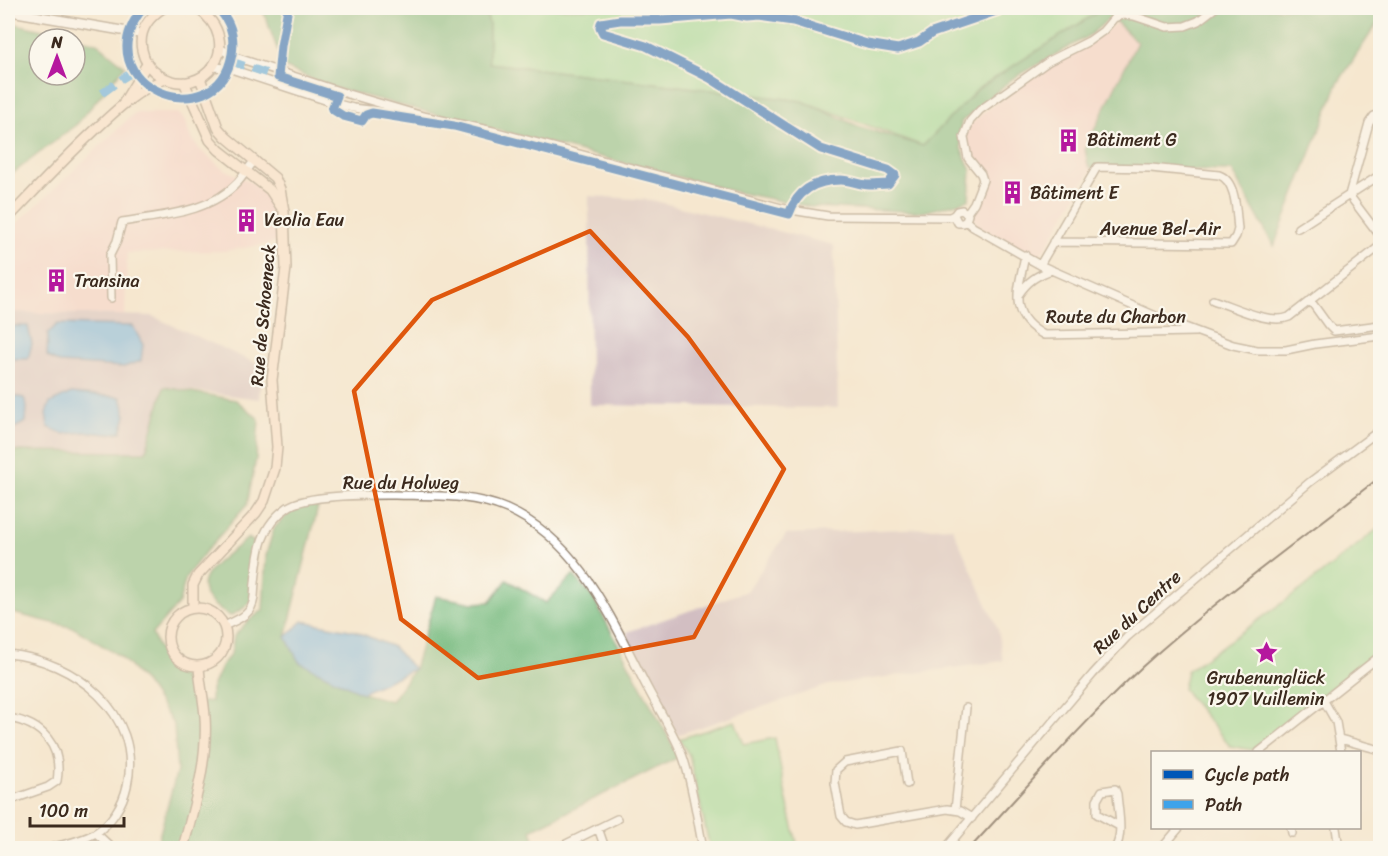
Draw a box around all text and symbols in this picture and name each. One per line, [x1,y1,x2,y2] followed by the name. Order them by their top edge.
[27,27,87,87] north arrow
[50,28,63,57] text: N
[1087,124,1178,156] place label: Bâtiment G
[1056,127,1082,153] building icon: Bâtiment G
[1030,177,1120,209] place label: Bâtiment E
[999,180,1025,206] building icon: Bâtiment E
[264,204,344,236] place label: Veolia Eau
[233,207,259,233] building icon: Veolia Eau
[1099,213,1222,245] street label: Avenue Bel-Air
[241,243,285,387] street label: Rue de Schoeneck
[74,265,140,297] place label: Transina
[43,268,69,294] building icon: Transina
[1046,301,1186,333] street label: Route du Charbon
[343,467,459,499] street label: Rue du Holweg
[1085,562,1189,662] street label: Rue du Centre
[1253,639,1279,665] place icon: Grubenunglück 1907 Vuillemin
[1207,662,1326,715] place label: Grubenunglück 1907 Vuillemin
[1151,751,1361,829] legend
[1205,759,1289,791] text: Cycle path
[1205,789,1242,821] text: Path
[30,790,124,828] scale bar
[39,795,88,827] text: 100 m

